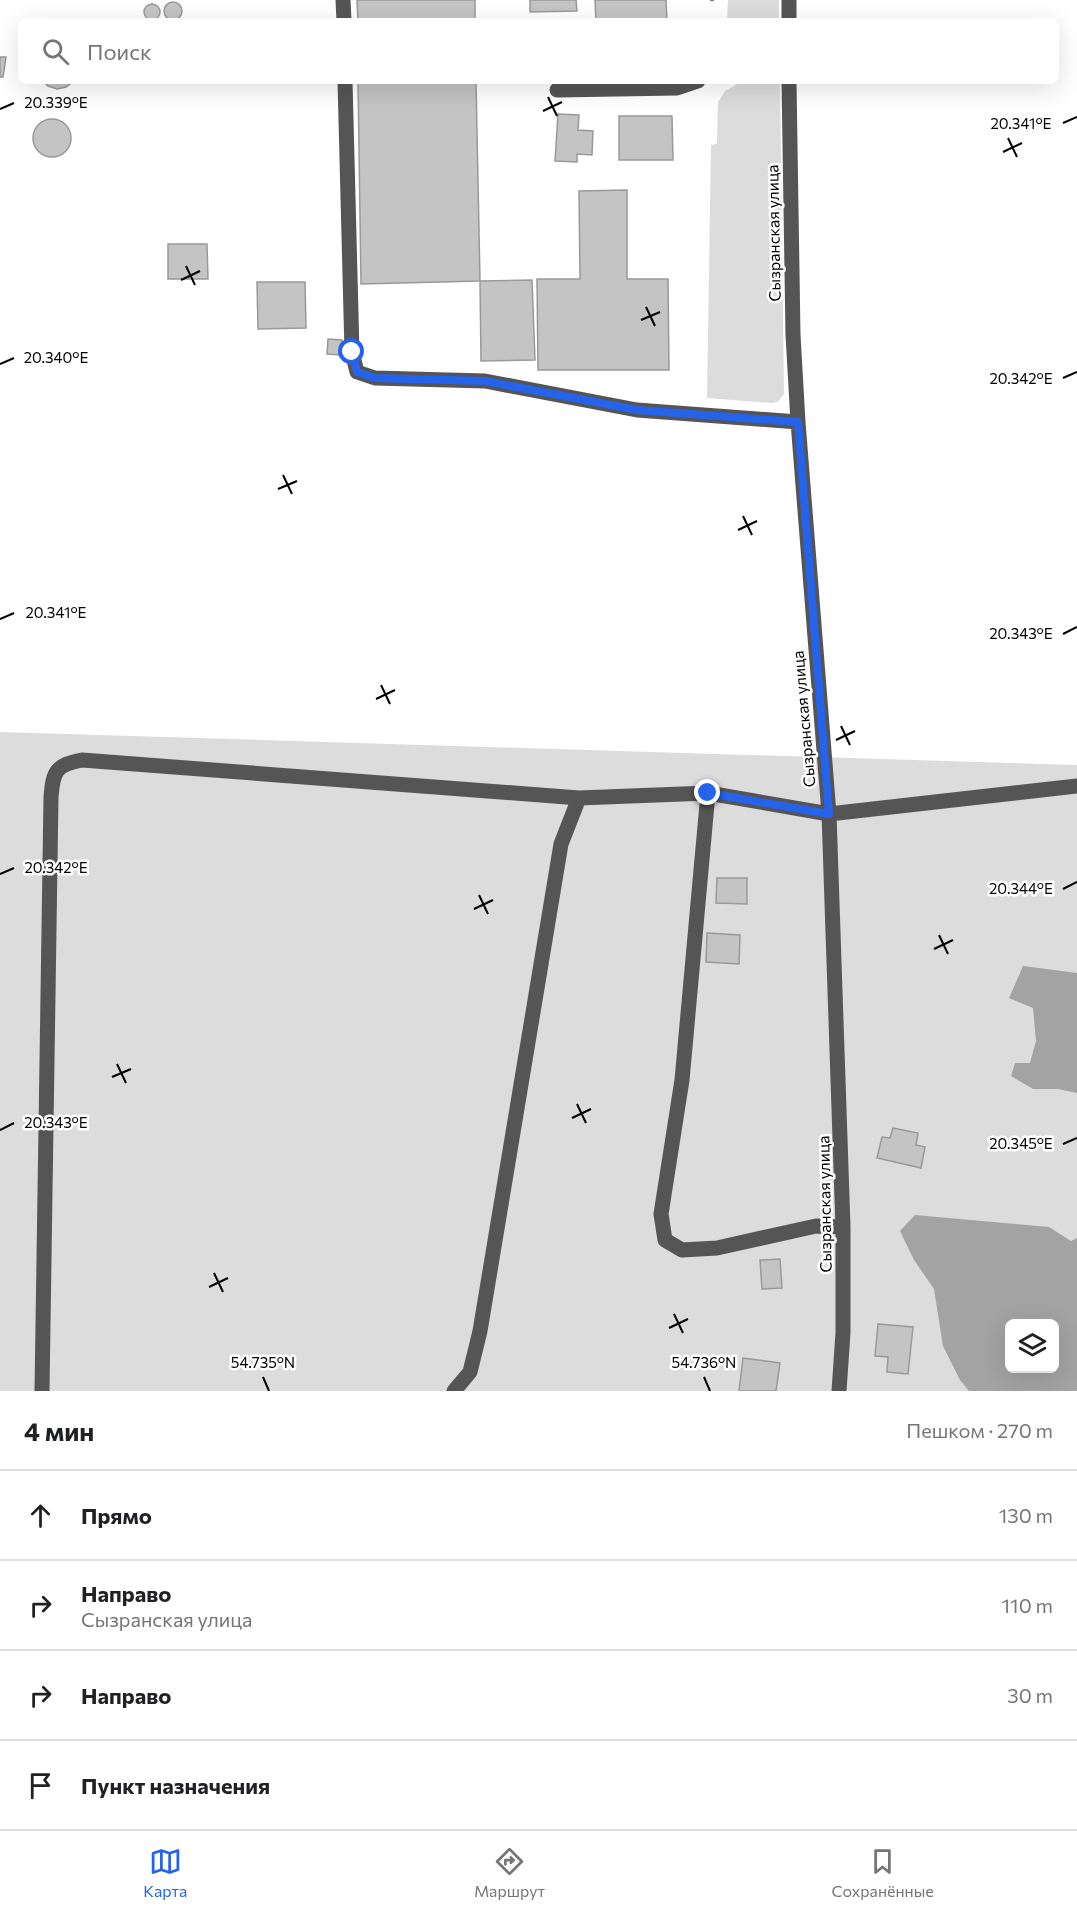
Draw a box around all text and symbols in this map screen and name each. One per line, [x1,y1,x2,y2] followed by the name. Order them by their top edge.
[18,18,1059,84] search box
[39,35,72,68] icon: search
[87,38,152,65] text: Поиск
[24,93,88,111] text: 20.339°E
[991,114,1052,132] text: 20.341°E
[762,164,784,302] street label: Сызранская улица
[338,338,364,364] route start
[24,348,88,366] text: 20.340°E
[989,369,1053,387] text: 20.342°E
[26,603,87,621] text: 20.341°E
[989,624,1053,642] text: 20.343°E
[788,650,818,788] street label: Сызранская улица
[694,779,720,805] route end
[24,858,88,876] text: 20.342°E
[989,879,1053,897] text: 20.344°E
[24,1113,88,1131] text: 20.343°E
[989,1134,1053,1152] text: 20.345°E
[813,1135,835,1273] street label: Сызранская улица
[1005,1319,1059,1373] map controls
[1005,1319,1059,1373] button: layers
[231,1353,295,1371] text: 54.735°N
[672,1353,736,1371] text: 54.736°N
[24,1415,94,1446] text: 4 мин
[906,1418,1053,1442] text: Пешком · 270 m
[24,1499,57,1532] icon: ahead
[81,1502,152,1529] text: Прямо
[999,1503,1053,1527] text: 130 m
[81,1580,171,1607] text: Направо
[24,1589,57,1622] icon: right
[1002,1593,1053,1617] text: 110 m
[81,1607,252,1631] text: Сызранская улица
[24,1679,57,1712] icon: right
[81,1682,171,1709] text: Направо
[1007,1683,1053,1707] text: 30 m
[24,1769,57,1802] icon: arrive
[81,1772,270,1799] text: Пункт назначения
[143,1845,187,1900] tab: Карта
[474,1845,545,1900] tab: Маршрут
[832,1845,934,1900] tab: Сохранённые

